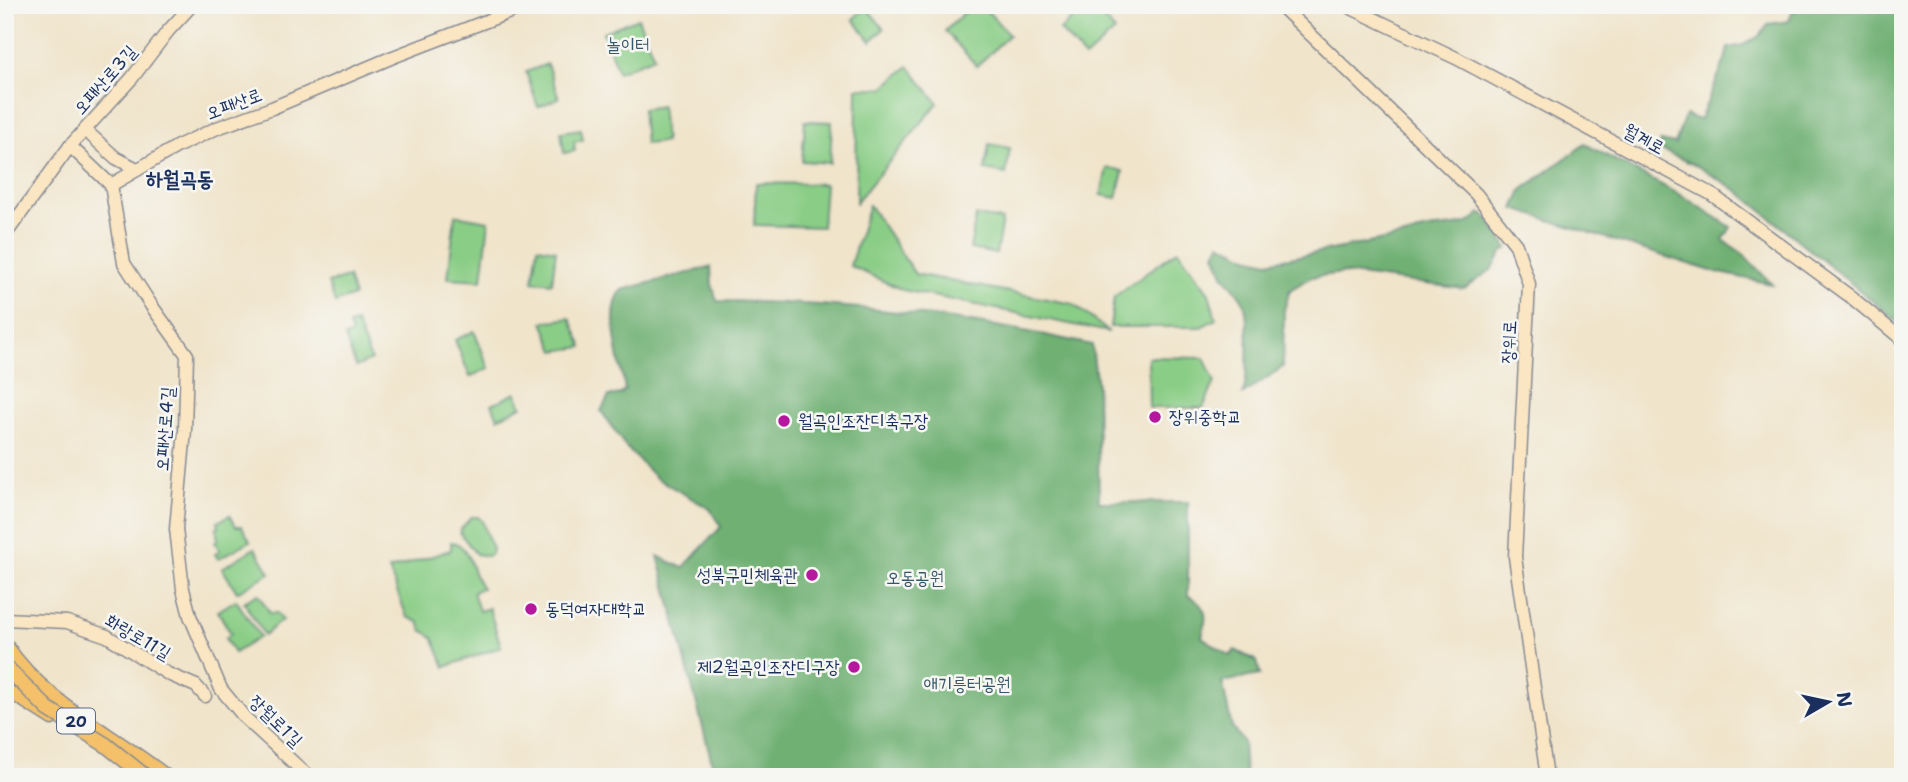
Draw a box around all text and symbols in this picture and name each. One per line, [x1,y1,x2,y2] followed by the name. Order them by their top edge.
[606,33,650,57] park label: 놀이터
[68,40,142,120] street label: 오패산로3길
[203,82,265,126] street label: 오패산로
[1619,118,1669,160] street label: 월계로
[145,165,214,193] district label: 하월곡동
[1496,320,1522,364] street label: 장위로
[150,385,180,472] street label: 오패산로4길
[1169,405,1241,429] place label: 장위중학교
[798,409,928,433] place label: 월곡인조잔디축구장
[1147,409,1163,425] marker: 장위중학교
[776,413,792,429] marker: 월곡인조잔디축구장
[697,563,798,587] place label: 성북구민체육관
[886,566,944,590] park label: 오동공원
[804,567,820,583] marker: 성북구민체육관
[545,597,646,621] place label: 동덕여자대학교
[523,601,539,617] marker: 동덕여자대학교
[101,609,176,666] street label: 화랑로11길
[697,655,840,679] place label: 제2월곡인조잔디구장
[846,659,862,675] marker: 제2월곡인조잔디구장
[1792,666,1862,736] north arrow
[924,672,1010,696] park label: 애기릉터공원
[244,690,308,753] street label: 장월로1길
[1831,690,1858,709] text: N
[57,708,95,734] road number: 20

